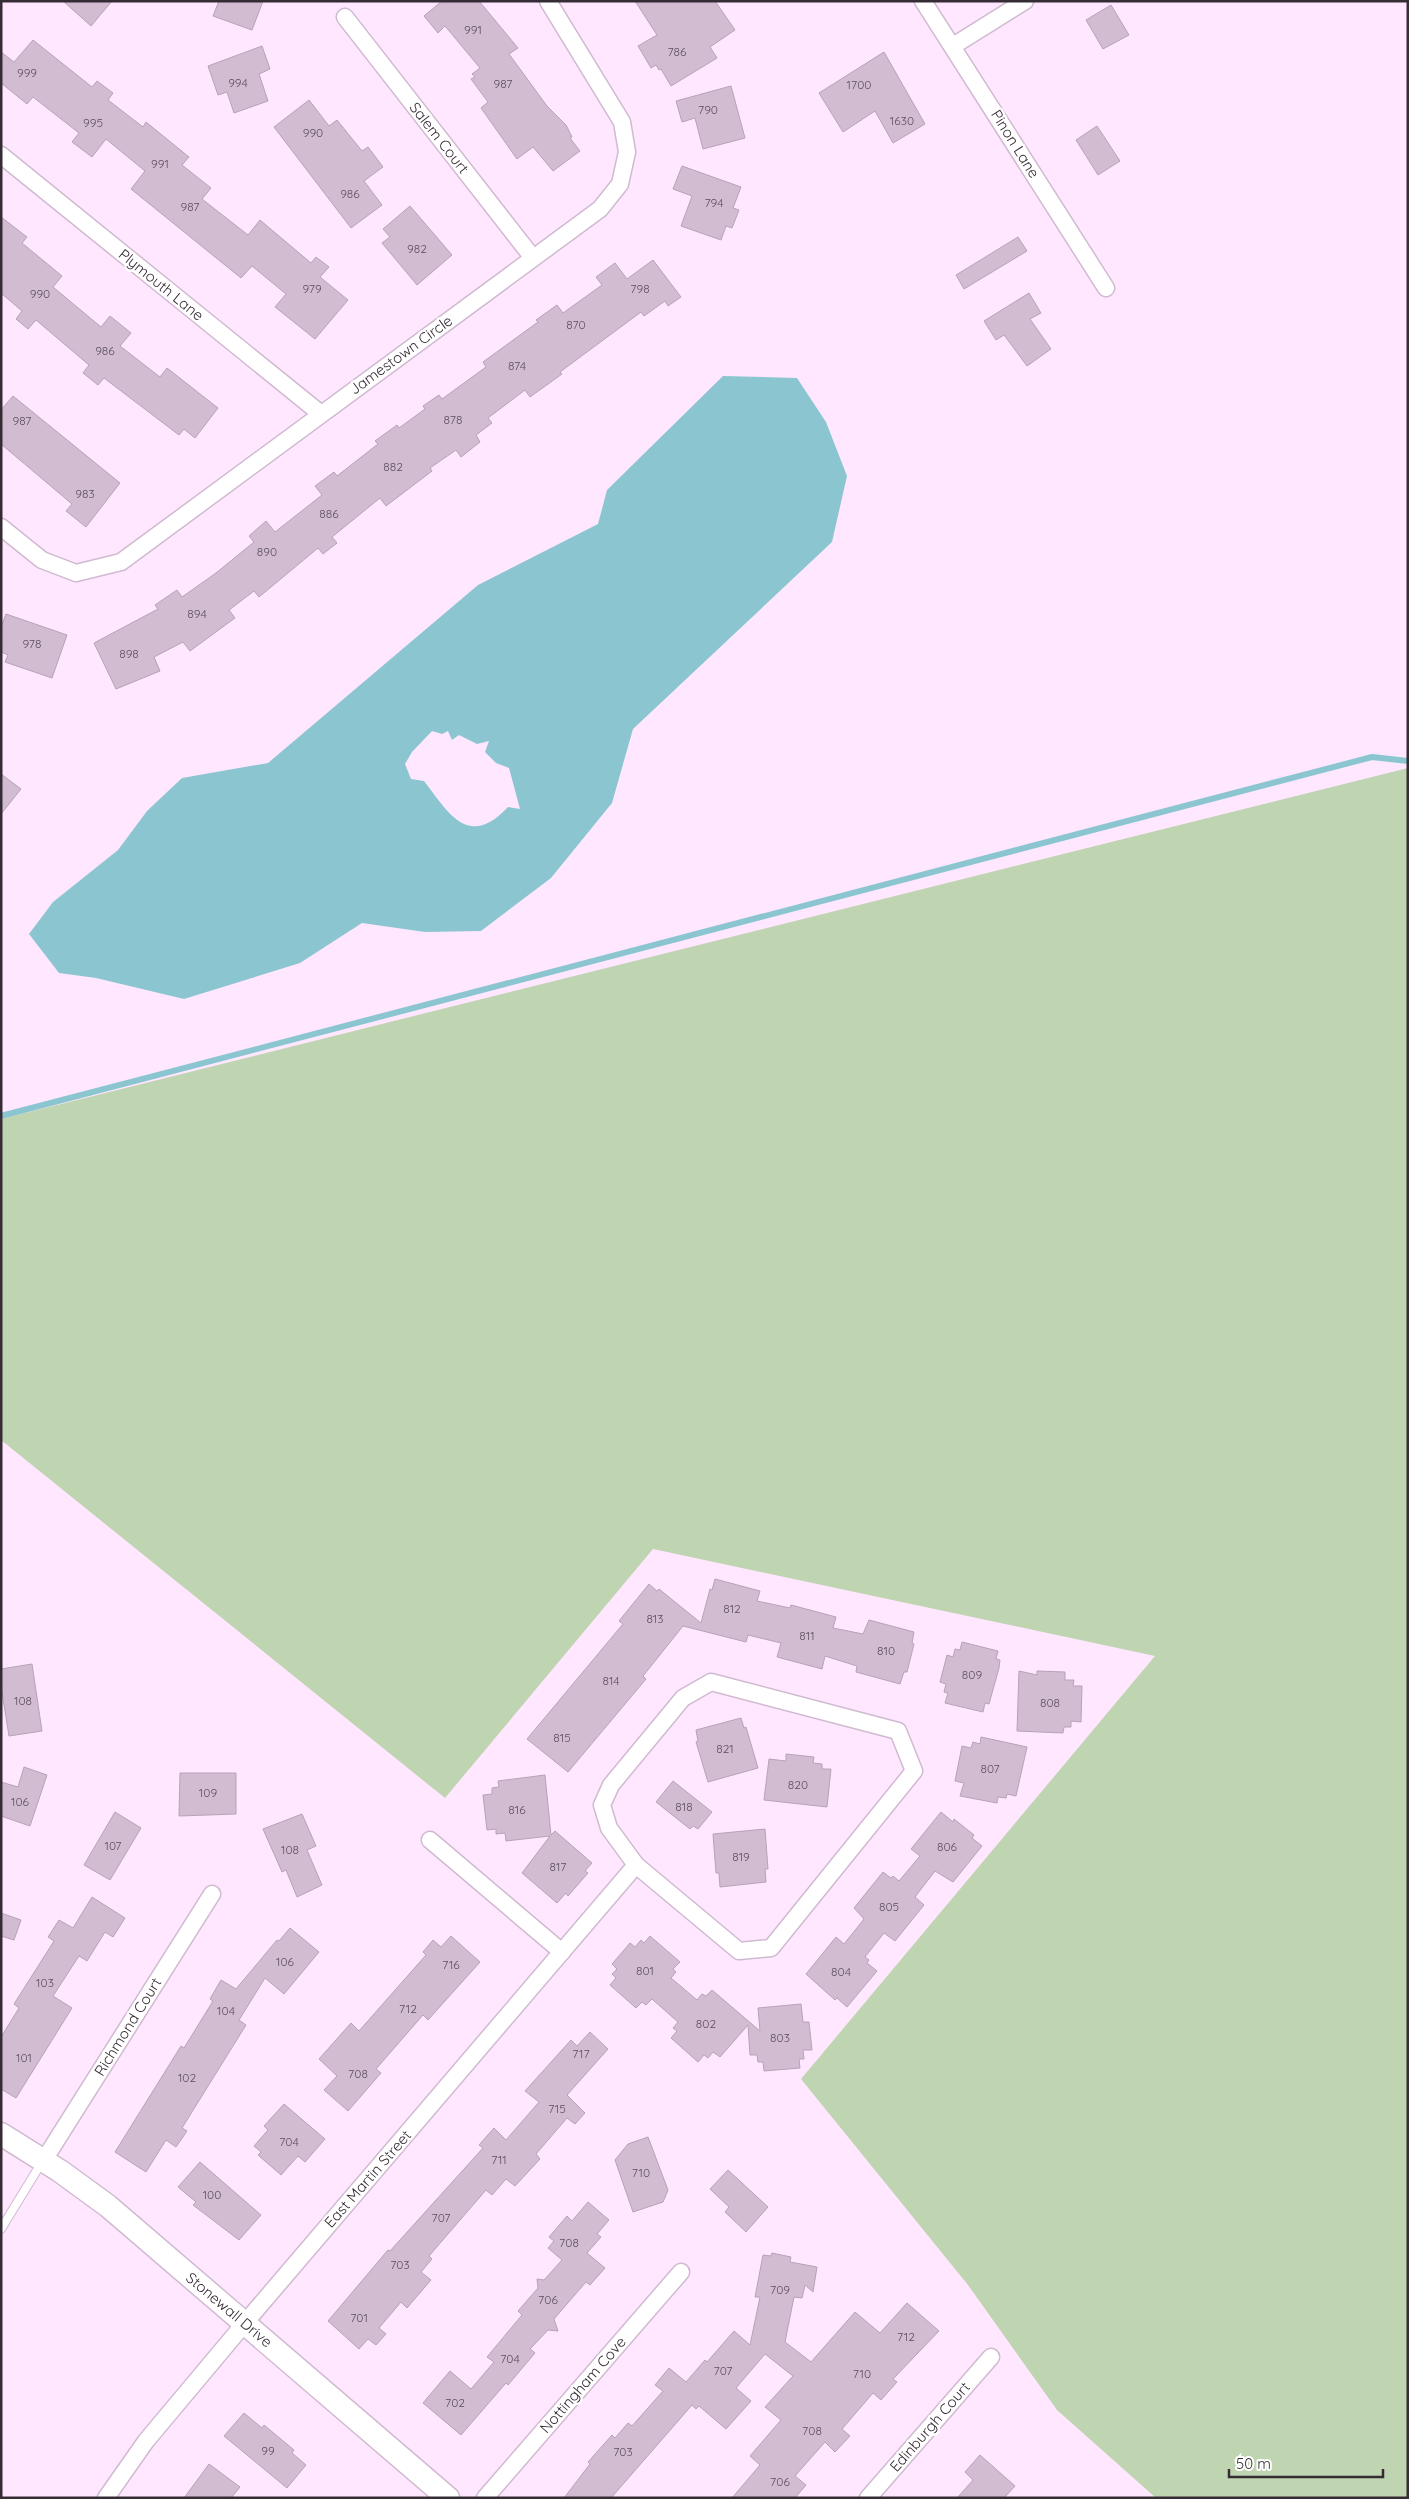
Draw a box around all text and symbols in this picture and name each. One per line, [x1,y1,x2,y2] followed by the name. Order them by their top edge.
[464,22,482,37] house number: 991
[667,44,687,59] house number: 786
[17,65,37,80] house number: 999
[228,75,248,90] house number: 994
[494,76,512,91] house number: 987
[847,77,871,92] house number: 1700
[406,98,473,177] street label: Salem Court
[698,102,718,117] house number: 790
[987,106,1044,181] street label: Pinon Lane
[890,113,914,128] house number: 1630
[83,115,103,130] house number: 995
[303,125,323,140] house number: 990
[151,156,169,171] house number: 991
[340,186,360,201] house number: 986
[704,195,724,210] house number: 794
[181,199,199,214] house number: 987
[407,241,427,256] house number: 982
[115,245,208,325] street label: Plymouth Lane
[302,281,322,296] house number: 979
[630,281,650,296] house number: 798
[30,286,50,301] house number: 990
[345,311,456,398] street label: Jamestown Circle
[566,317,586,332] house number: 870
[95,343,115,358] house number: 986
[508,358,526,373] house number: 874
[444,412,462,427] house number: 878
[13,413,31,428] house number: 987
[383,459,403,474] house number: 882
[75,486,95,501] house number: 983
[319,506,339,521] house number: 886
[257,544,277,559] house number: 890
[187,606,207,621] house number: 894
[23,636,41,651] house number: 978
[119,646,139,661] house number: 898
[723,1601,741,1616] house number: 812
[646,1611,664,1626] house number: 813
[799,1628,815,1643] house number: 811
[877,1643,895,1658] house number: 810
[962,1667,982,1682] house number: 809
[602,1673,620,1688] house number: 814
[14,1693,32,1708] house number: 108
[1040,1695,1060,1710] house number: 808
[553,1730,571,1745] house number: 815
[716,1741,734,1756] house number: 821
[980,1761,1000,1776] house number: 807
[788,1777,808,1792] house number: 820
[199,1785,217,1800] house number: 109
[11,1794,30,1809] house number: 106
[675,1799,693,1814] house number: 818
[508,1802,526,1817] house number: 816
[104,1838,122,1853] house number: 107
[937,1839,958,1854] house number: 806
[281,1842,299,1857] house number: 108
[732,1849,750,1864] house number: 819
[549,1859,567,1874] house number: 817
[879,1899,899,1914] house number: 805
[276,1954,295,1969] house number: 106
[442,1957,460,1972] house number: 716
[636,1963,654,1978] house number: 801
[831,1964,851,1979] house number: 804
[90,1974,165,2079] street label: Richmond Court
[36,1975,54,1990] house number: 103
[399,2001,417,2016] house number: 712
[217,2003,235,2018] house number: 104
[696,2016,716,2031] house number: 802
[770,2030,790,2045] house number: 803
[572,2046,590,2061] house number: 717
[16,2050,32,2065] house number: 101
[348,2066,368,2081] house number: 708
[178,2070,196,2085] house number: 102
[548,2101,566,2116] house number: 715
[320,2126,415,2231] street label: East Martin Street
[279,2134,299,2149] house number: 704
[491,2152,507,2167] house number: 711
[632,2165,650,2180] house number: 710
[203,2187,221,2202] house number: 100
[432,2210,450,2225] house number: 707
[559,2235,579,2250] house number: 708
[390,2257,410,2272] house number: 703
[182,2268,276,2351] street label: Stonewall Drive
[770,2282,790,2297] house number: 709
[538,2292,558,2307] house number: 706
[350,2310,368,2325] house number: 701
[897,2329,915,2344] house number: 712
[535,2332,630,2437] street label: Nottingham Cove
[500,2351,520,2366] house number: 704
[714,2363,732,2378] house number: 707
[853,2366,871,2381] house number: 710
[885,2378,974,2475] street label: Edinburgh Court
[445,2395,465,2410] house number: 702
[802,2423,822,2438] house number: 708
[261,2443,275,2458] house number: 99
[613,2444,633,2459] house number: 703
[1229,2446,1383,2478] scale bar
[1236,2454,1271,2473] text: 50 m
[770,2474,790,2489] house number: 706

